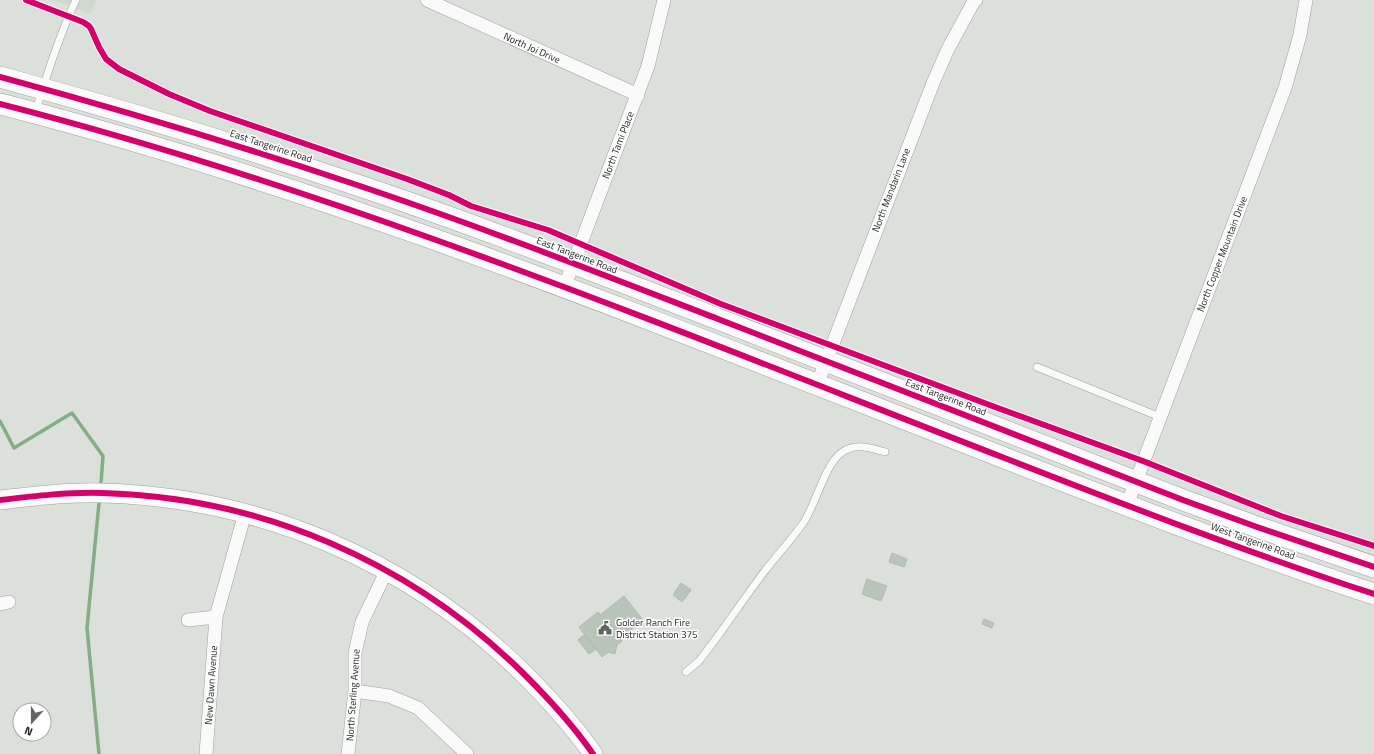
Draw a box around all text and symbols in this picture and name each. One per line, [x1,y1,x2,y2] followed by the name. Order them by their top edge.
[501,29,563,67] street label: North Joi Drive
[598,109,638,181] street label: North Tami Place
[228,126,314,166] street label: East Tangerine Road
[868,146,914,234] street label: North Mandarin Lane
[1193,194,1251,314] street label: North Copper Mountain Drive
[534,233,620,277] street label: East Tangerine Road
[903,375,989,419] street label: East Tangerine Road
[1209,519,1297,563] street label: West Tangerine Road
[616,615,698,642] place label: Golder Ranch Fire District Station 375
[597,620,613,636] public building icon: Golder Ranch Fire District Station 375
[201,645,221,725] street label: New Dawn Avenue
[342,648,364,742] street label: North Sterling Avenue
[12,702,52,742] north arrow
[22,723,35,740] text: N

